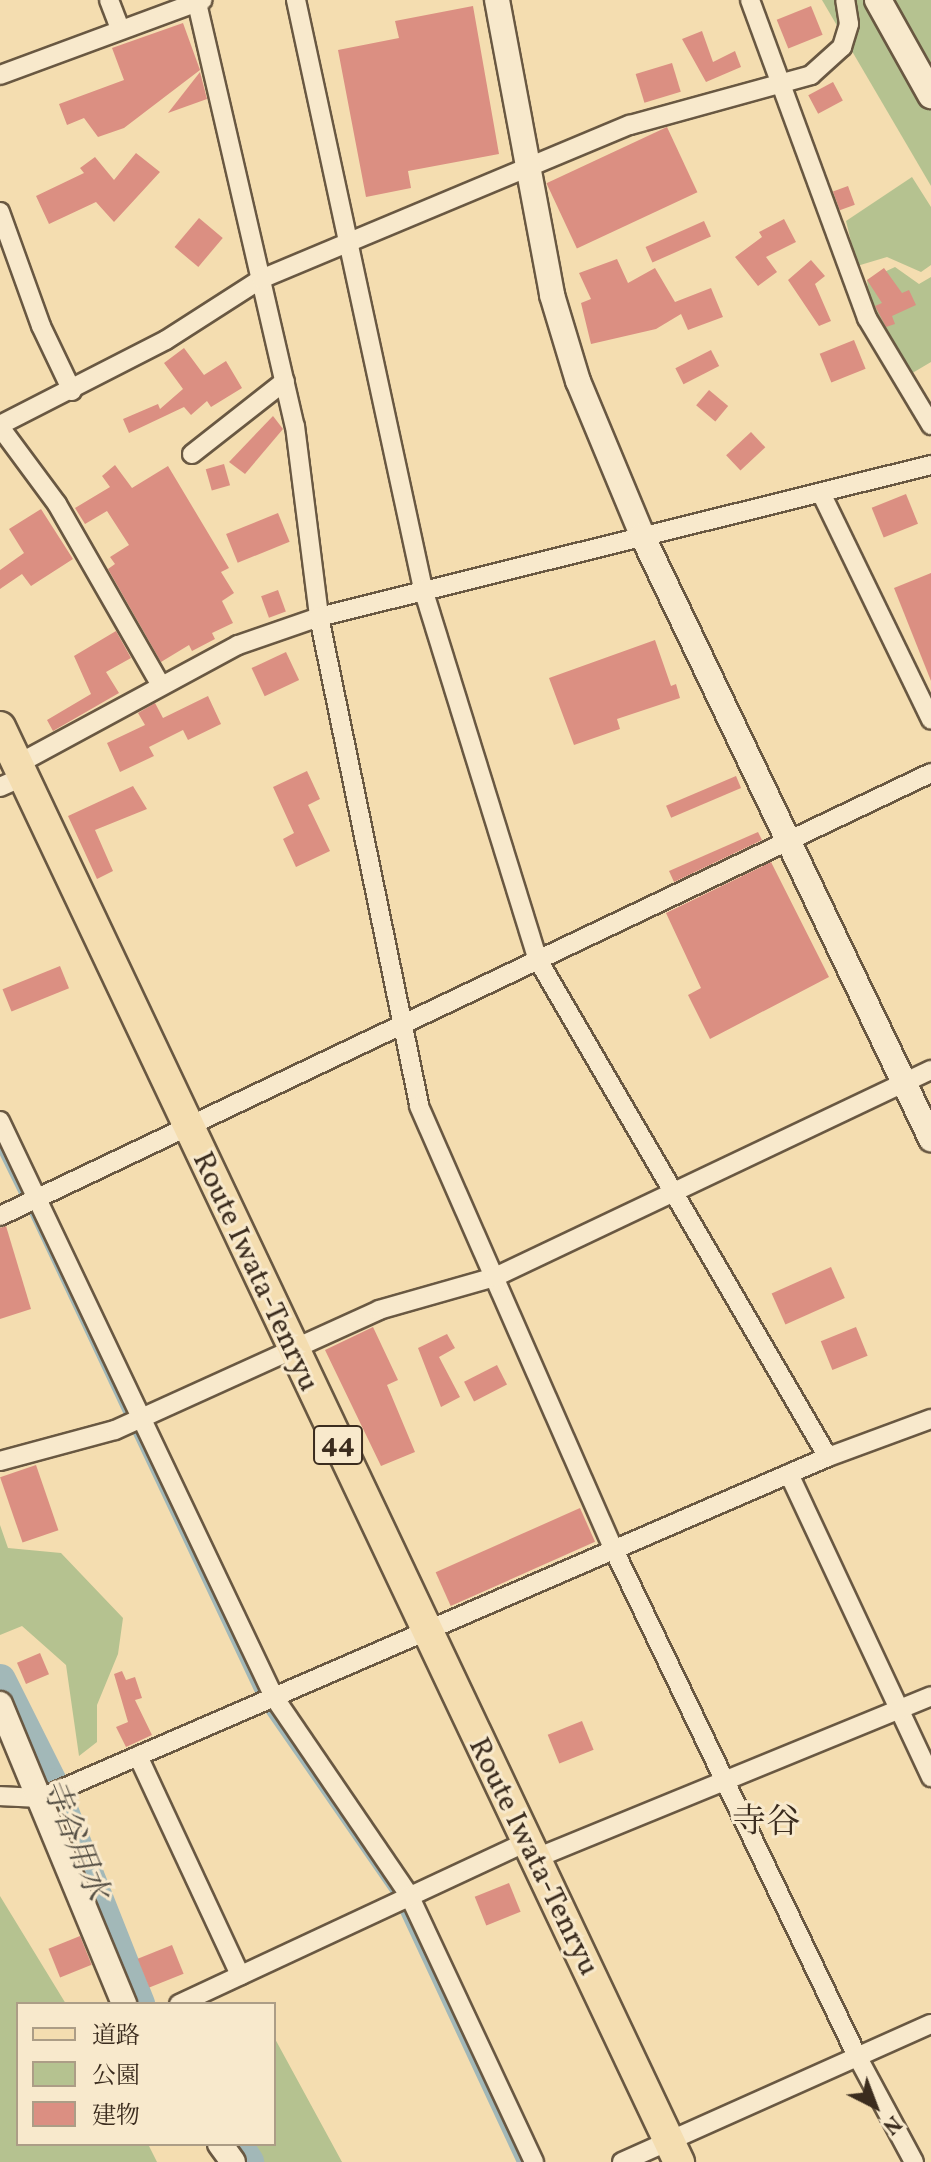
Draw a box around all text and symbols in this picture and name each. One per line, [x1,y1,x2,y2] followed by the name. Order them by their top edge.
[184,1146,326,1398] street label: Route Iwata-Tenryu
[312,1421,364,1469] road number: 44
[460,1732,606,1982] street label: Route Iwata-Tenryu
[31,1773,115,1907] water label: 寺谷用水
[732,1804,800,1844] district label: 寺谷
[16,2002,276,2146] legend
[92,2020,140,2054] text: 道路
[92,2060,140,2094] text: 公園
[835,2066,915,2146] north arrow
[92,2100,140,2134] text: 建物
[875,2107,908,2141] text: N

